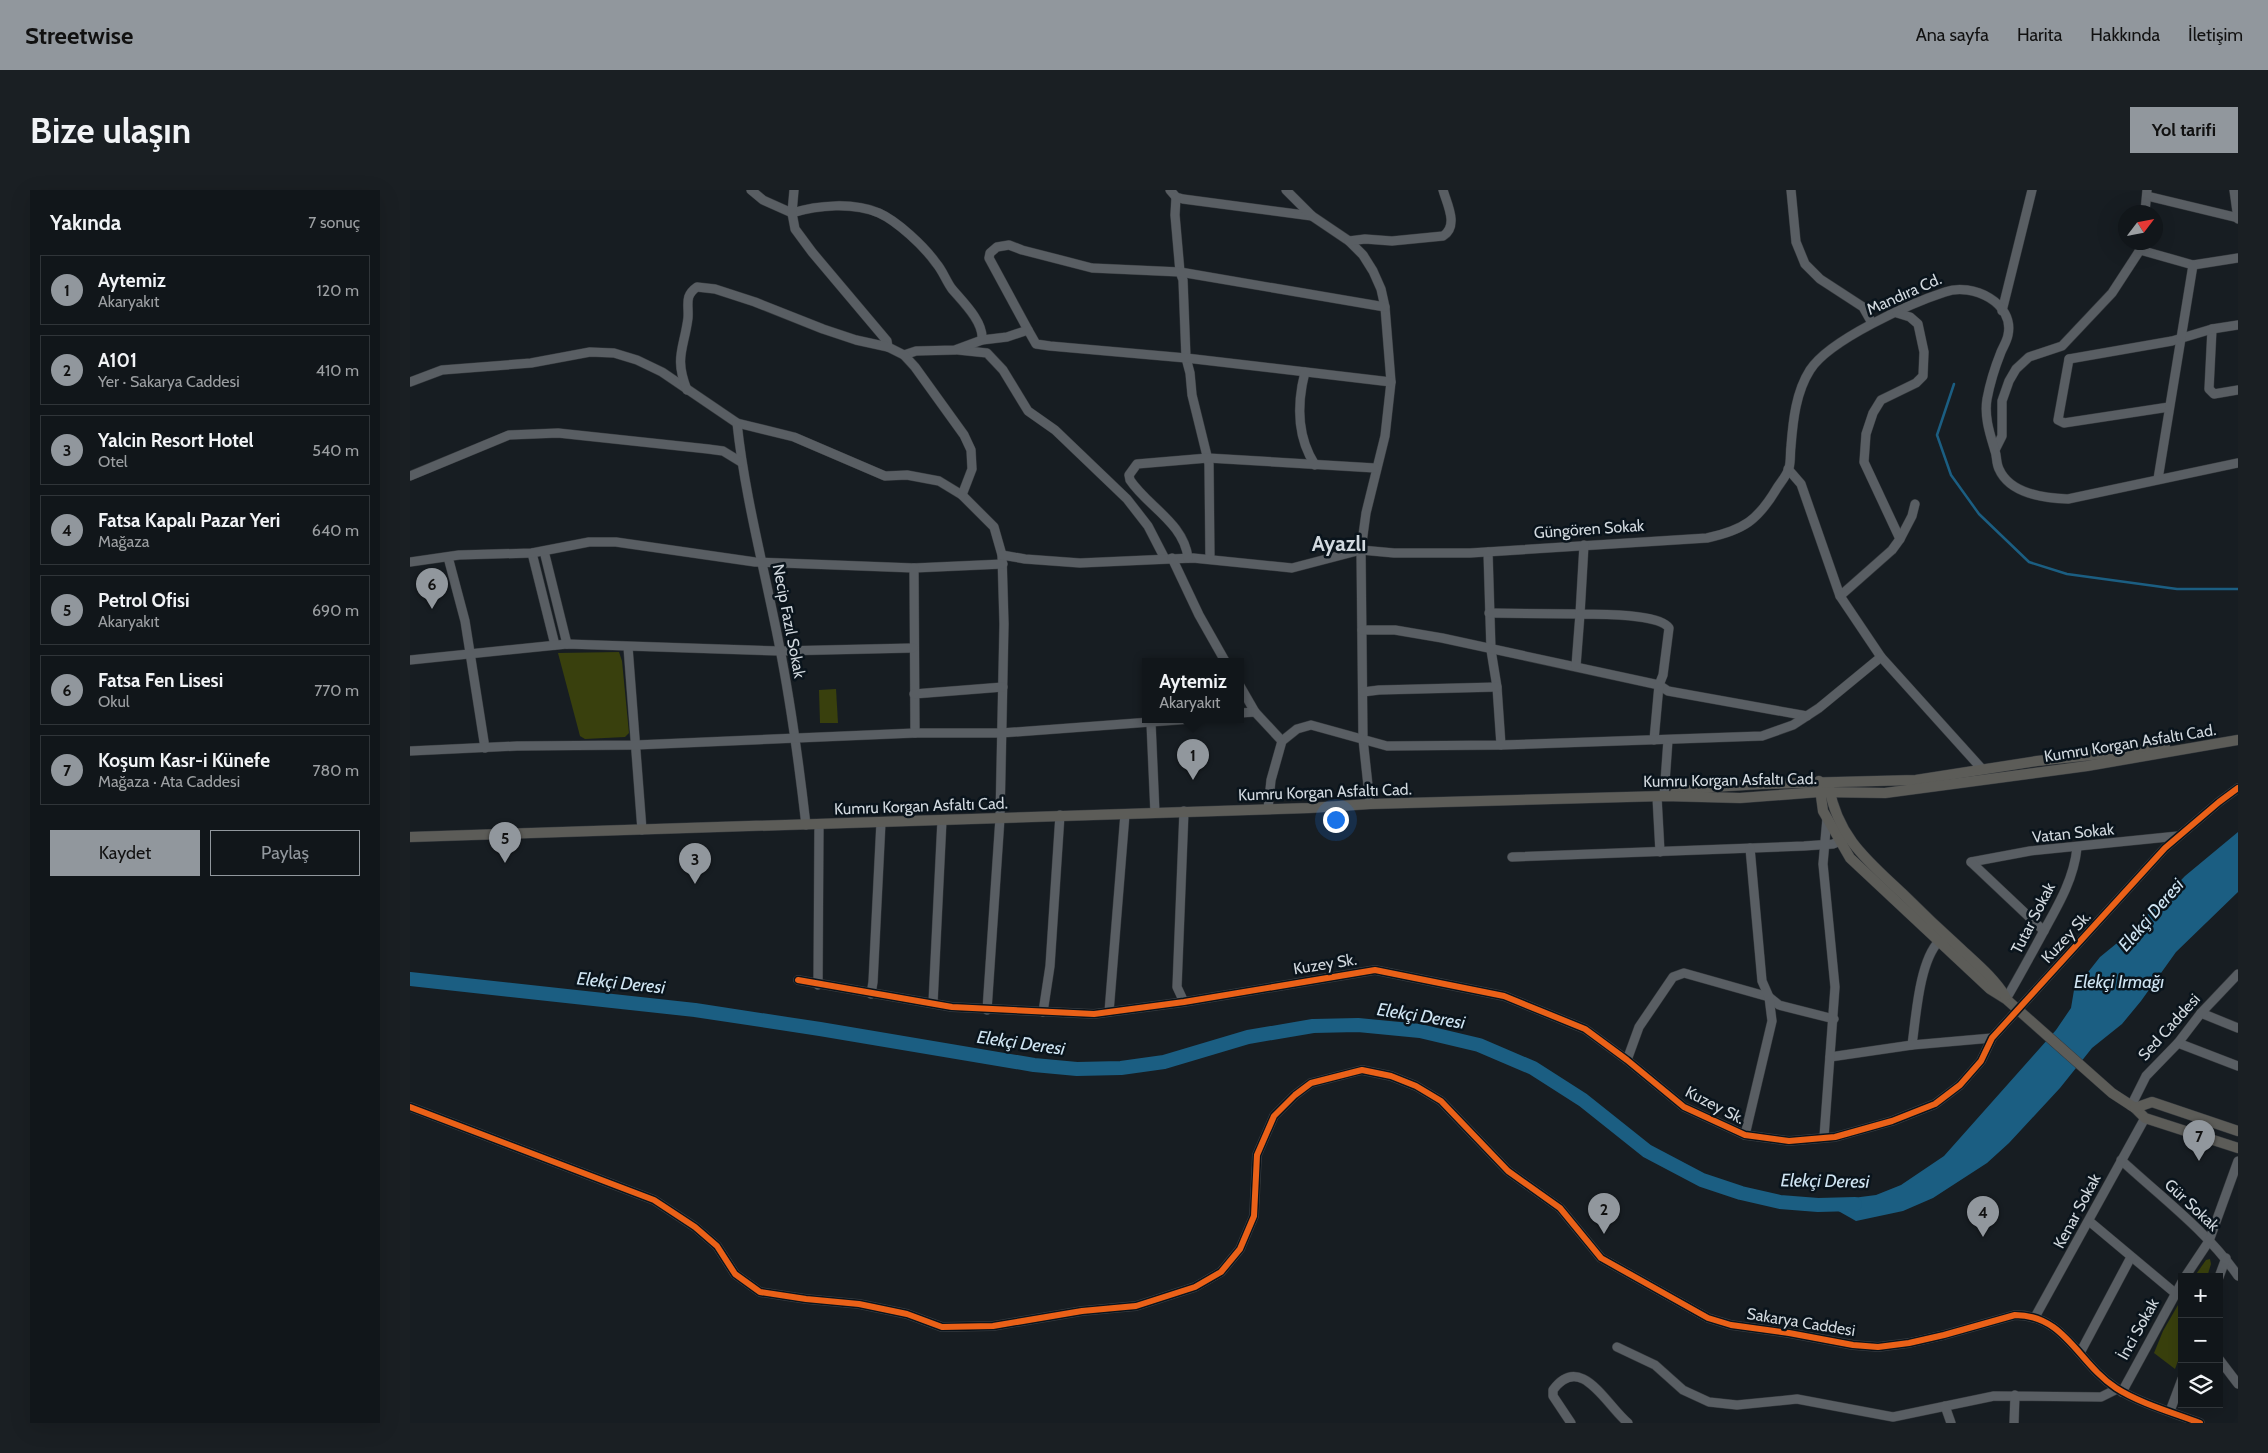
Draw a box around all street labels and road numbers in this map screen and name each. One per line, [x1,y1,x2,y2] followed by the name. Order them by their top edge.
[1864,269,1944,319] street label: Mandıra Cd.
[1533,516,1646,542] street label: Güngören Sokak
[769,562,810,681] street label: Necip Fazıl Sokak
[2043,720,2217,766] street label: Kumru Korgan Asfaltı Cad.
[1643,769,1817,791] street label: Kumru Korgan Asfaltı Cad.
[1238,779,1412,805] street label: Kumru Korgan Asfaltı Cad.
[834,793,1008,819] street label: Kumru Korgan Asfaltı Cad.
[2031,819,2116,847] street label: Vatan Sokak
[2007,878,2059,957] street label: Tutar Sokak
[2037,907,2095,967] street label: Kuzey Sk.
[1292,950,1358,978] street label: Kuzey Sk.
[2134,990,2204,1064] street label: Sed Caddesi
[1682,1082,1748,1128] street label: Kuzey Sk.
[2049,1170,2105,1252] street label: Kenar Sokak
[2161,1175,2224,1236] street label: Gür Sokak
[2113,1294,2163,1363] street label: İnci Sokak
[1745,1304,1857,1340] street label: Sakarya Caddesi

